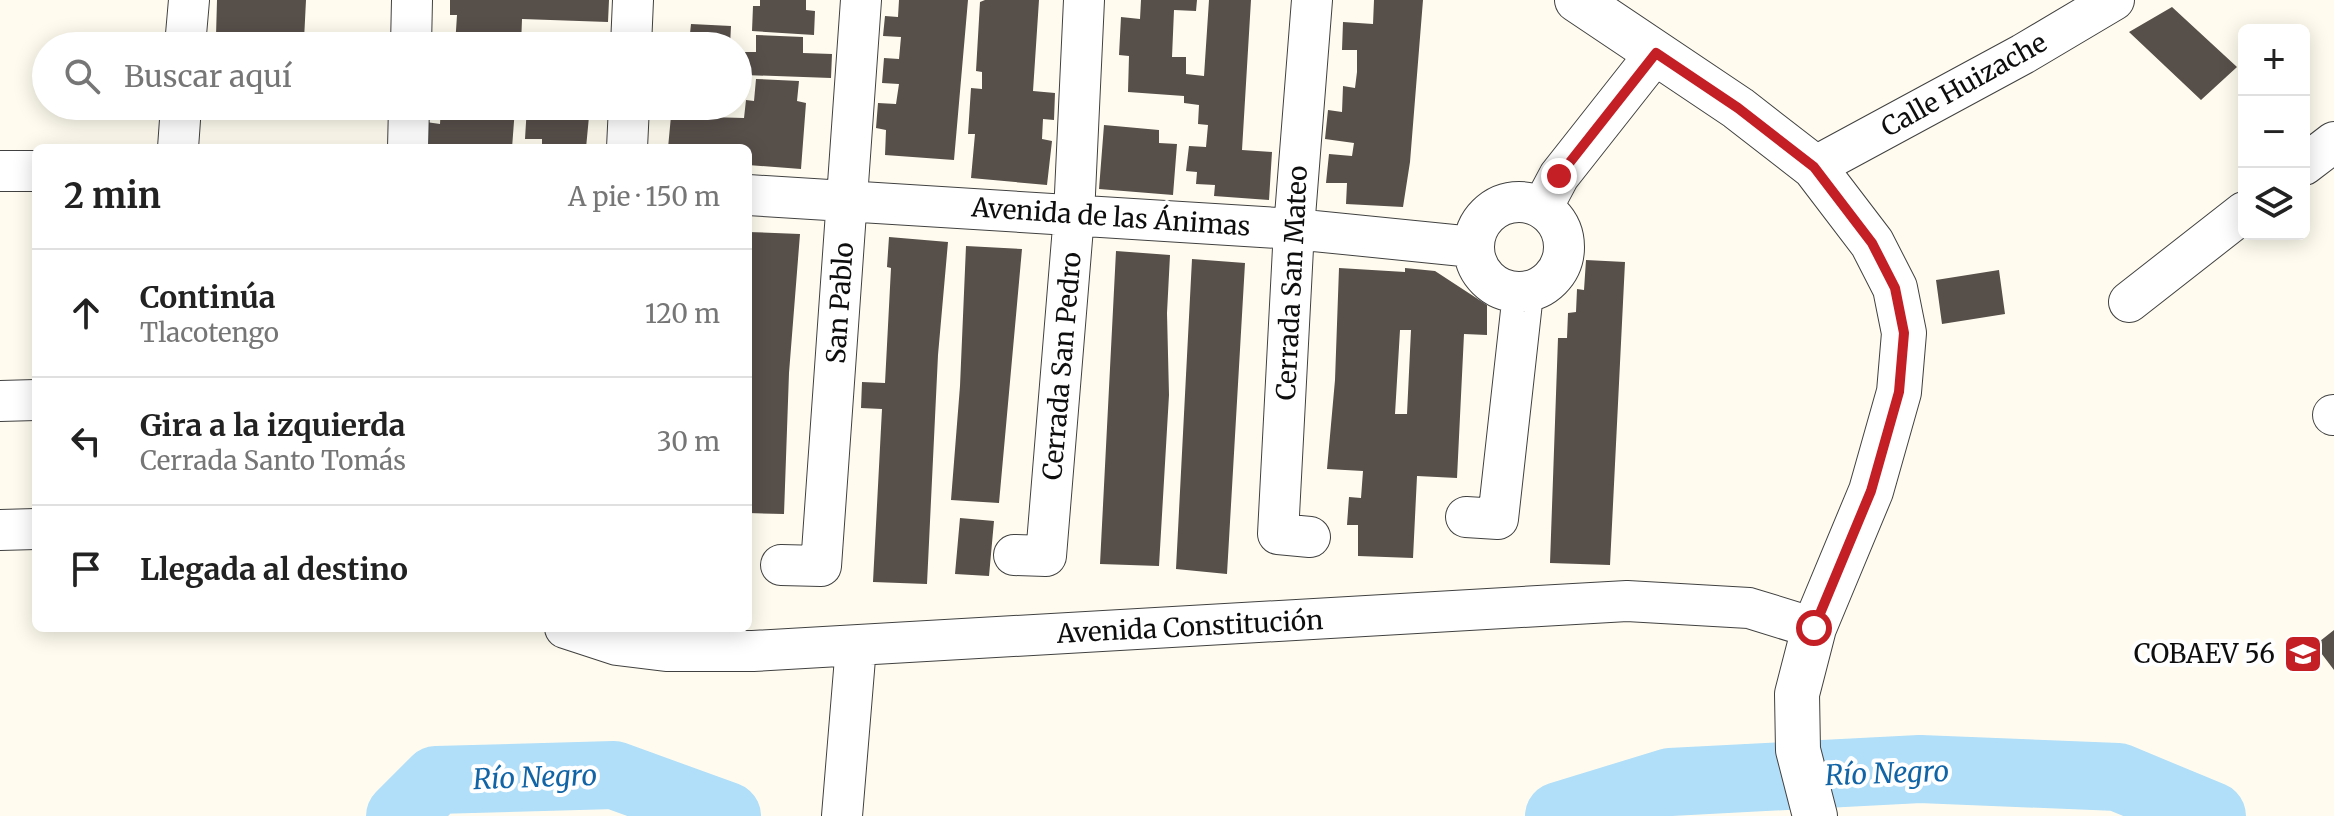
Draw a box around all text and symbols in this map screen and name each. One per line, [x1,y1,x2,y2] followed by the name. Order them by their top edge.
[2238,24,2310,240] map controls
[2238,24,2310,96] button: +
[1875,25,2052,144] street label: Calle Huizache
[32,32,752,120] search box
[60,54,104,98] icon: search
[124,57,292,95] text: Buscar aquí
[2238,96,2310,168] button: −
[1541,158,1577,194] route end
[1269,165,1314,401] street label: Cerrada San Mateo
[2238,168,2310,240] button: layers
[64,175,161,217] text: 2 min
[568,180,720,213] text: A pie · 150 m
[969,189,1252,243] street label: Avenida de las Ánimas
[819,241,860,365] street label: San Pablo
[1035,251,1088,481] street label: Cerrada San Pedro
[140,278,276,316] text: Continúa
[64,291,108,335] icon: ahead
[645,297,720,330] text: 120 m
[140,316,279,349] text: Tlacotengo
[140,406,406,444] text: Gira a la izquierda
[64,419,108,463] icon: left
[657,425,720,458] text: 30 m
[140,444,406,477] text: Cerrada Santo Tomás
[64,547,108,591] icon: arrive
[140,550,408,588] text: Llegada al destino
[1055,603,1324,650] street label: Avenida Constitución
[1796,610,1832,646] route start
[2282,633,2324,675] school or university icon: COBAEV 56
[2134,637,2275,670] place label: COBAEV 56
[1824,753,1950,793] water label: Río Negro
[472,757,598,797] water label: Río Negro

